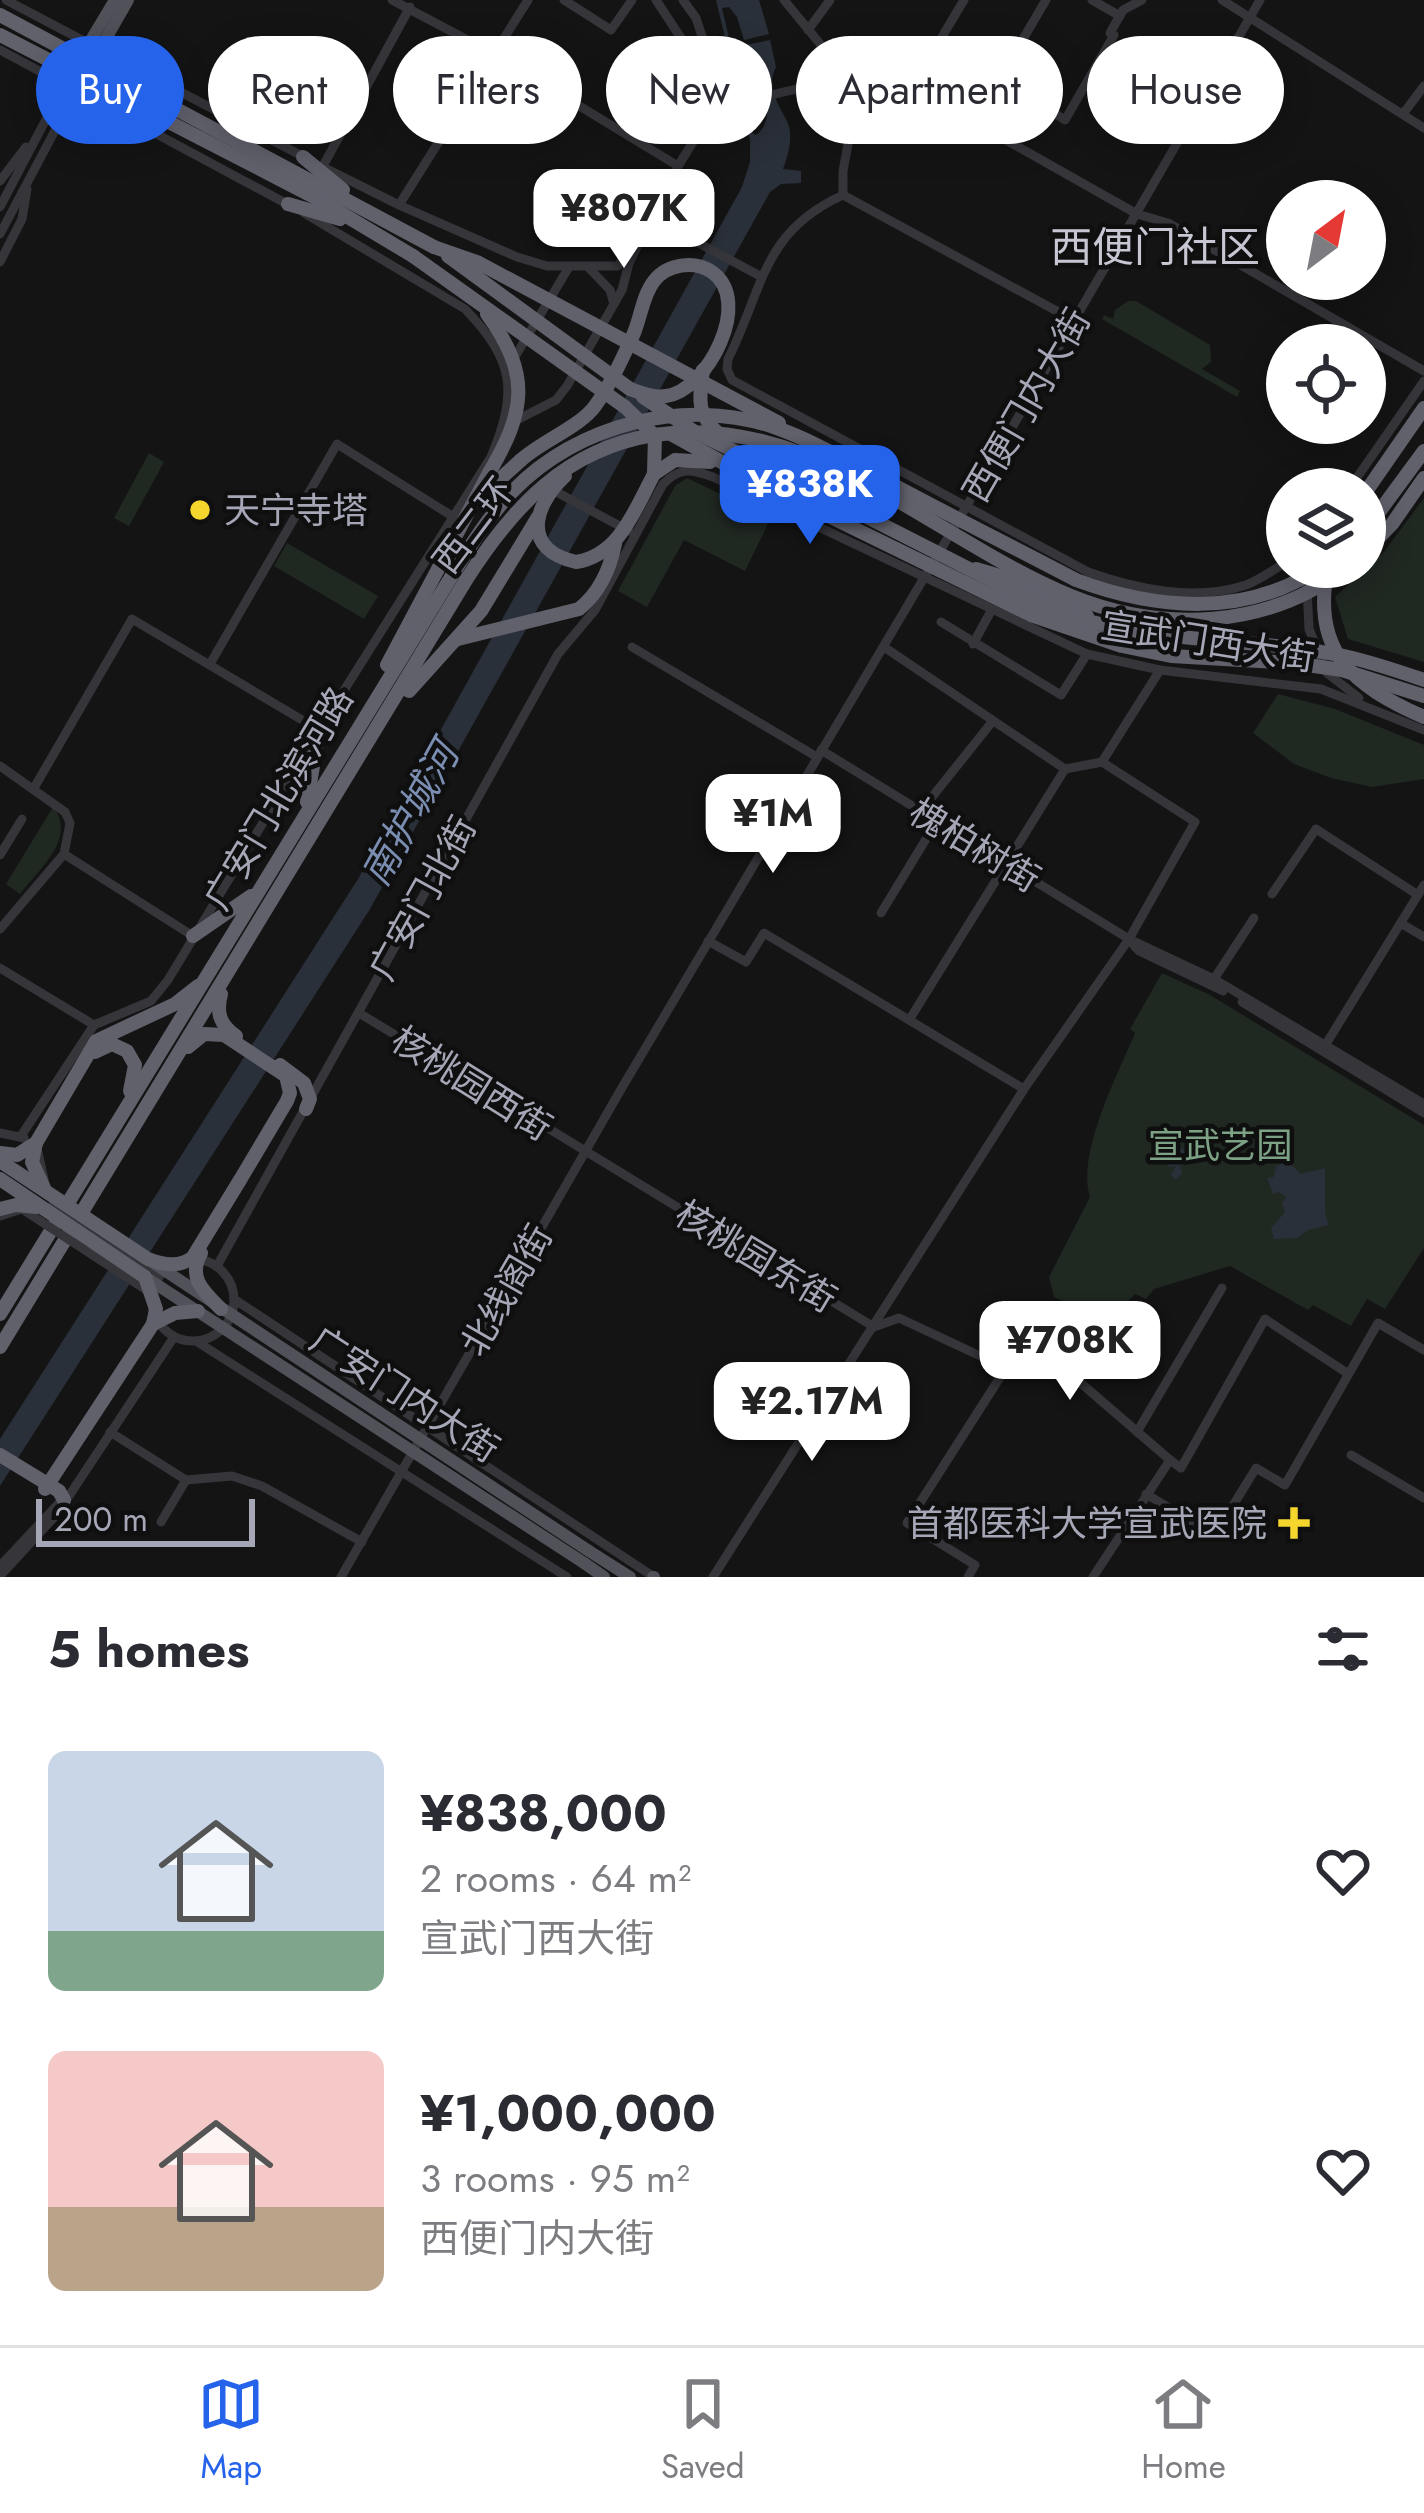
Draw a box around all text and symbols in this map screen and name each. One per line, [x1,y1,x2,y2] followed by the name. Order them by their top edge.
[36,36,184,144] chip: Buy
[208,36,369,144] chip: Rent
[393,36,582,144] chip: Filters
[606,36,772,144] chip: New
[796,36,1063,144] chip: Apartment
[1087,36,1284,144] chip: House
[540,169,708,271] pin: ¥807K
[560,179,688,236] text: ¥807K
[1266,180,1386,300] north arrow
[1266,180,1386,588] map controls
[1050,217,1260,278] district label: 西便门社区
[949,298,1103,512] street label: 西便门内大街
[1266,324,1386,444] button: locate
[726,445,894,547] pin: ¥838K
[747,455,873,512] text: ¥838K
[420,466,526,584] street label: 西二环
[1266,468,1386,588] button: layers
[224,484,368,536] place label: 天宁寺塔
[187,497,213,523] marker: 天宁寺塔
[1097,598,1319,684] street label: 宣武门西大街
[191,677,365,919] street label: 广安门北滨河路
[347,726,476,896] water label: 南护城河
[715,774,831,876] pin: ¥1M
[733,784,813,841] text: ¥1M
[900,786,1050,904] street label: 槐柏树街
[356,807,488,989] street label: 广安门北街
[382,1013,562,1153] street label: 核桃园西街
[1148,1119,1292,1171] park label: 宣武艺园
[665,1187,847,1325] street label: 核桃园东街
[447,1215,565,1365] street label: 北线阁街
[986,1301,1154,1403] pin: ¥708K
[1006,1311,1134,1368] text: ¥708K
[300,1313,510,1475] street label: 广安门内大街
[714,1362,910,1464] pin: ¥2.17M
[741,1372,883,1429] text: ¥2.17M
[36,1493,255,1546] scale bar
[54,1496,148,1543] text: 200 m
[907,1497,1267,1549] place label: 首都医科大学宣武医院
[1278,1507,1310,1539] marker: 首都医科大学宣武医院
[48,1612,250,1686] text: 5 homes
[1310,1616,1376,1682] icon: filters
[420,1776,667,1850] text: ¥838,000
[144,1799,288,1943] icon: home
[1310,1838,1376,1904] icon: heart
[420,1850,691,1907] text: 2 rooms · 64 m²
[420,1910,654,1967] text: 宣武门西大街
[420,2076,716,2150] text: ¥1,000,000
[144,2099,288,2243] icon: home
[1310,2138,1376,2204] icon: heart
[420,2150,690,2207] text: 3 rooms · 95 m²
[420,2210,654,2267] text: 西便门内大街
[198,2371,264,2490] tab: Map
[661,2371,745,2490] tab: Saved
[1141,2371,1226,2490] tab: Home

